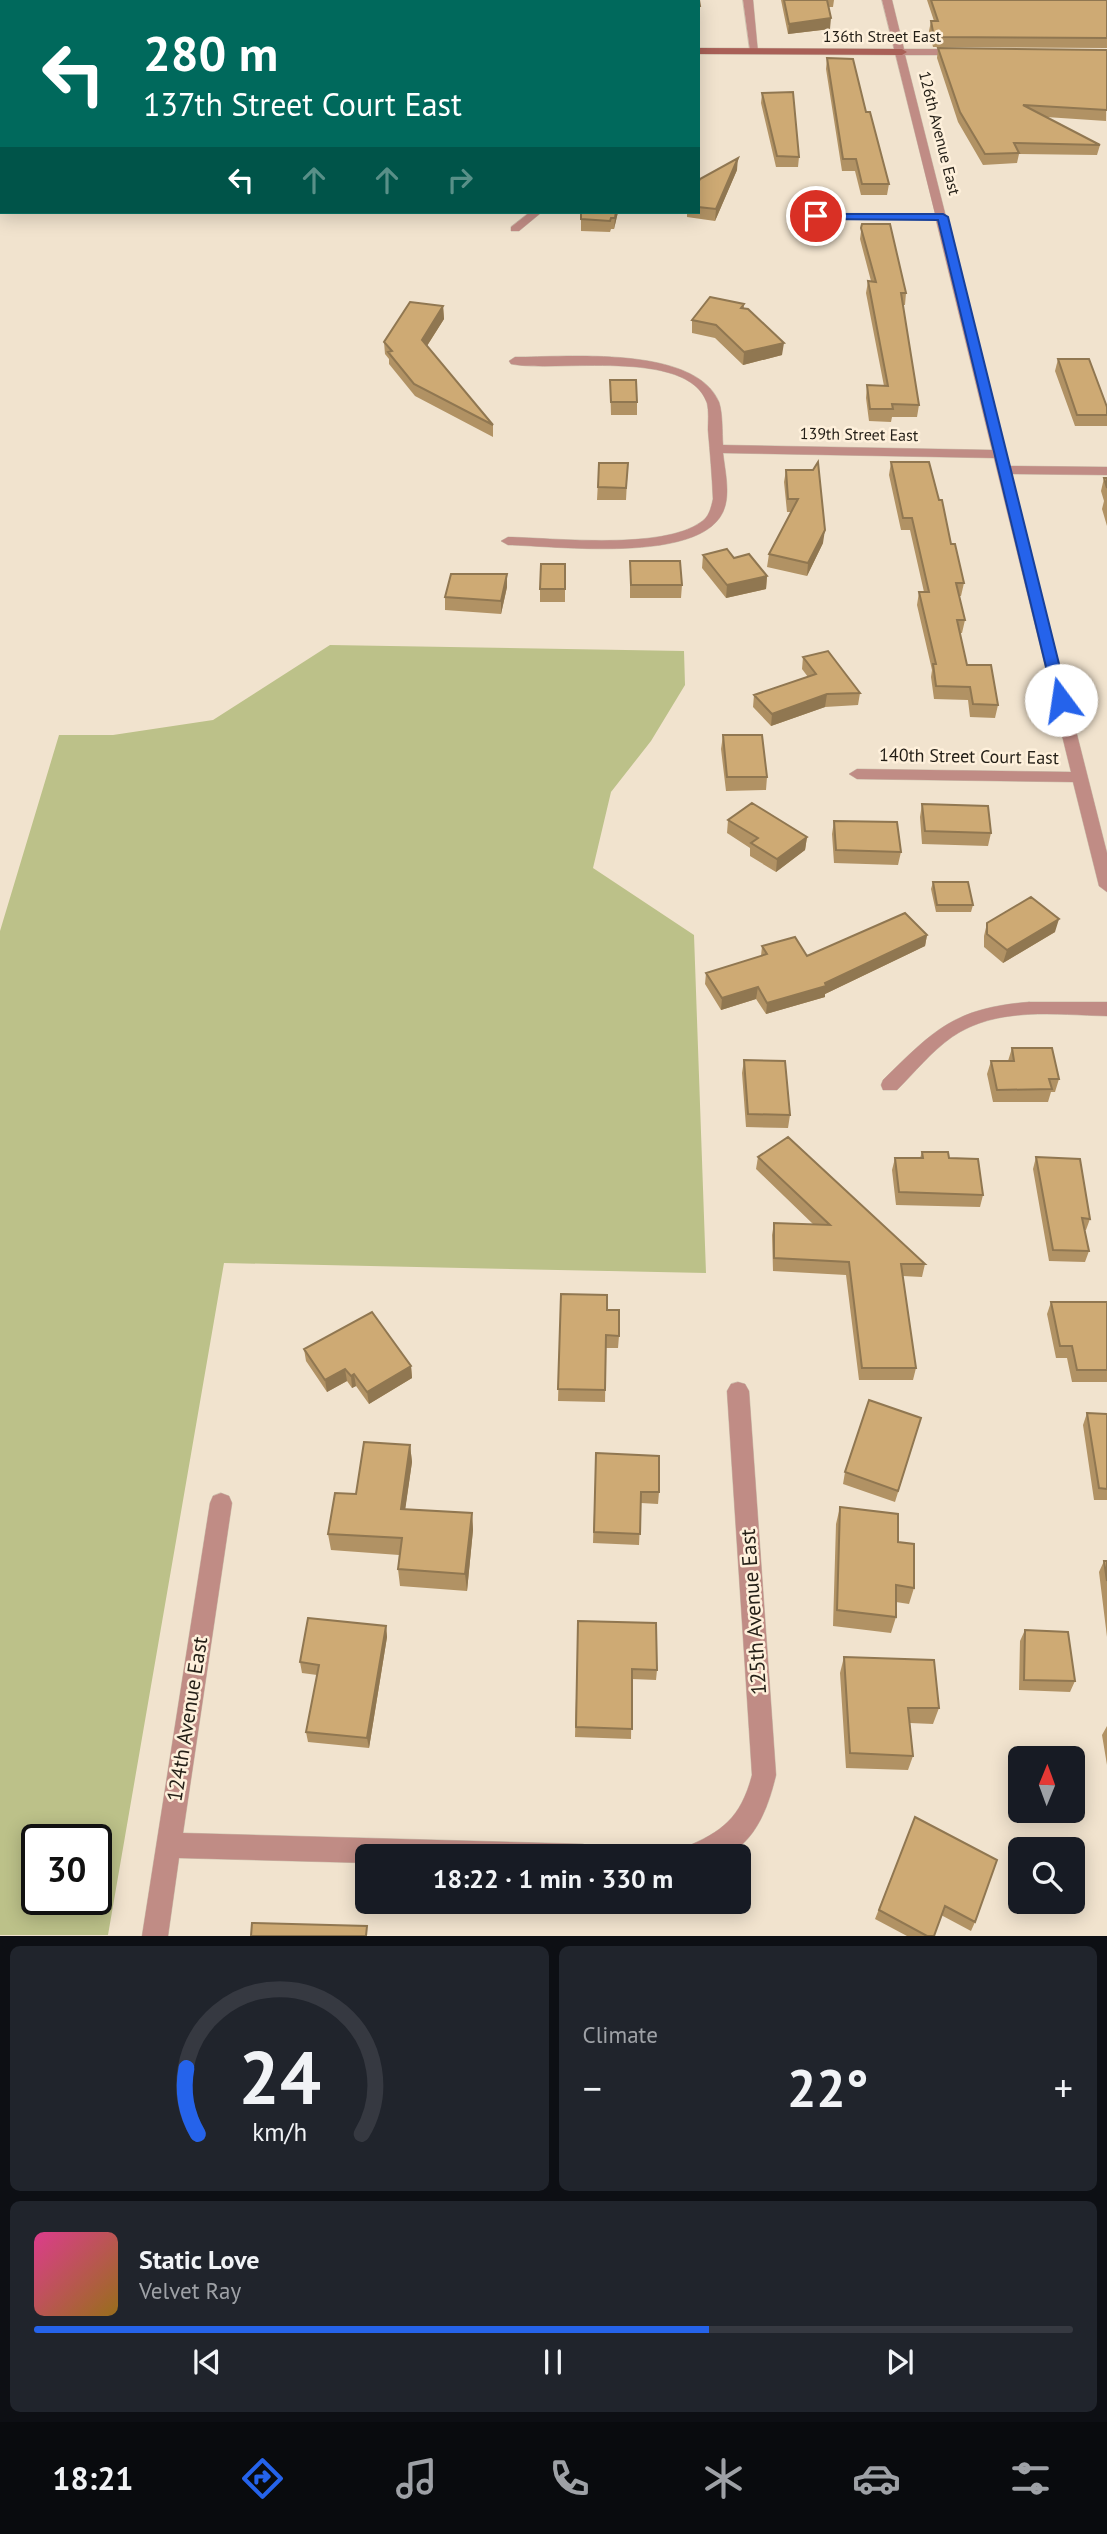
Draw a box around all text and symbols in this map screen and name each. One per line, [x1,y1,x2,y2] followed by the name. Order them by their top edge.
[143,21,278,85] text: 280 m
[823,26,942,46] street label: 136th Street East
[28,28,119,119] icon: left
[915,69,965,198] street label: 126th Avenue East
[143,83,462,125] text: 137th Street Court East
[222,161,260,199] icon: left
[295,161,333,199] icon: ahead
[368,161,406,199] icon: ahead
[441,161,479,199] icon: right
[786,186,846,246] pin
[797,197,835,235] icon: arrive
[800,423,919,445] street label: 139th Street East
[1024,663,1098,737] position arrow
[879,743,1059,769] street label: 140th Street Court East
[734,1528,772,1696] street label: 125th Avenue East
[161,1635,213,1803] street label: 124th Avenue East
[1008,1746,1085,1824] north arrow
[1008,1746,1085,1914] map controls
[21,1824,112,1915] speed limit sign: 30
[1008,1837,1085,1914] button: search
[433,1862,673,1895] text: 18:22 · 1 min · 330 m
[583,2020,658,2049] text: Climate
[238,2031,321,2125] text: 24
[787,2054,869,2121] text: 22°
[583,2063,602,2112] text: −
[1054,2063,1073,2112] text: +
[252,2116,307,2148] text: km/h
[139,2243,260,2276] text: Static Love
[139,2276,241,2305] text: Velvet Ray
[188,2343,226,2381] icon: previous
[534,2343,572,2381] icon: pause
[881,2343,919,2381] icon: next
[238,2454,287,2503] icon: directions
[392,2454,441,2503] icon: music
[545,2454,594,2503] icon: phone
[699,2454,748,2503] icon: climate
[852,2454,901,2503] icon: car
[1006,2454,1055,2503] icon: filters
[52,2457,133,2499] text: 18:21

